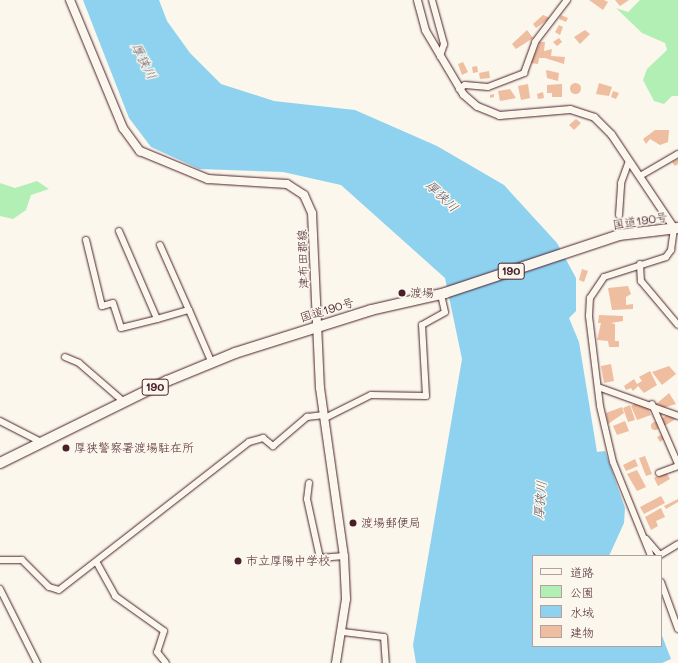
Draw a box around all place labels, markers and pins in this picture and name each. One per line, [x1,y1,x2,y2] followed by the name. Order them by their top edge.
[410,286,434,300] place label: 渡場
[397,288,407,298] marker: 渡場
[74,441,194,455] place label: 厚狭警察署渡場駐在所
[61,443,71,453] marker: 厚狭警察署渡場駐在所
[361,516,421,530] place label: 渡場郵便局
[348,518,358,528] marker: 渡場郵便局
[246,554,330,568] place label: 市立厚陽中学校
[233,556,243,566] marker: 市立厚陽中学校

